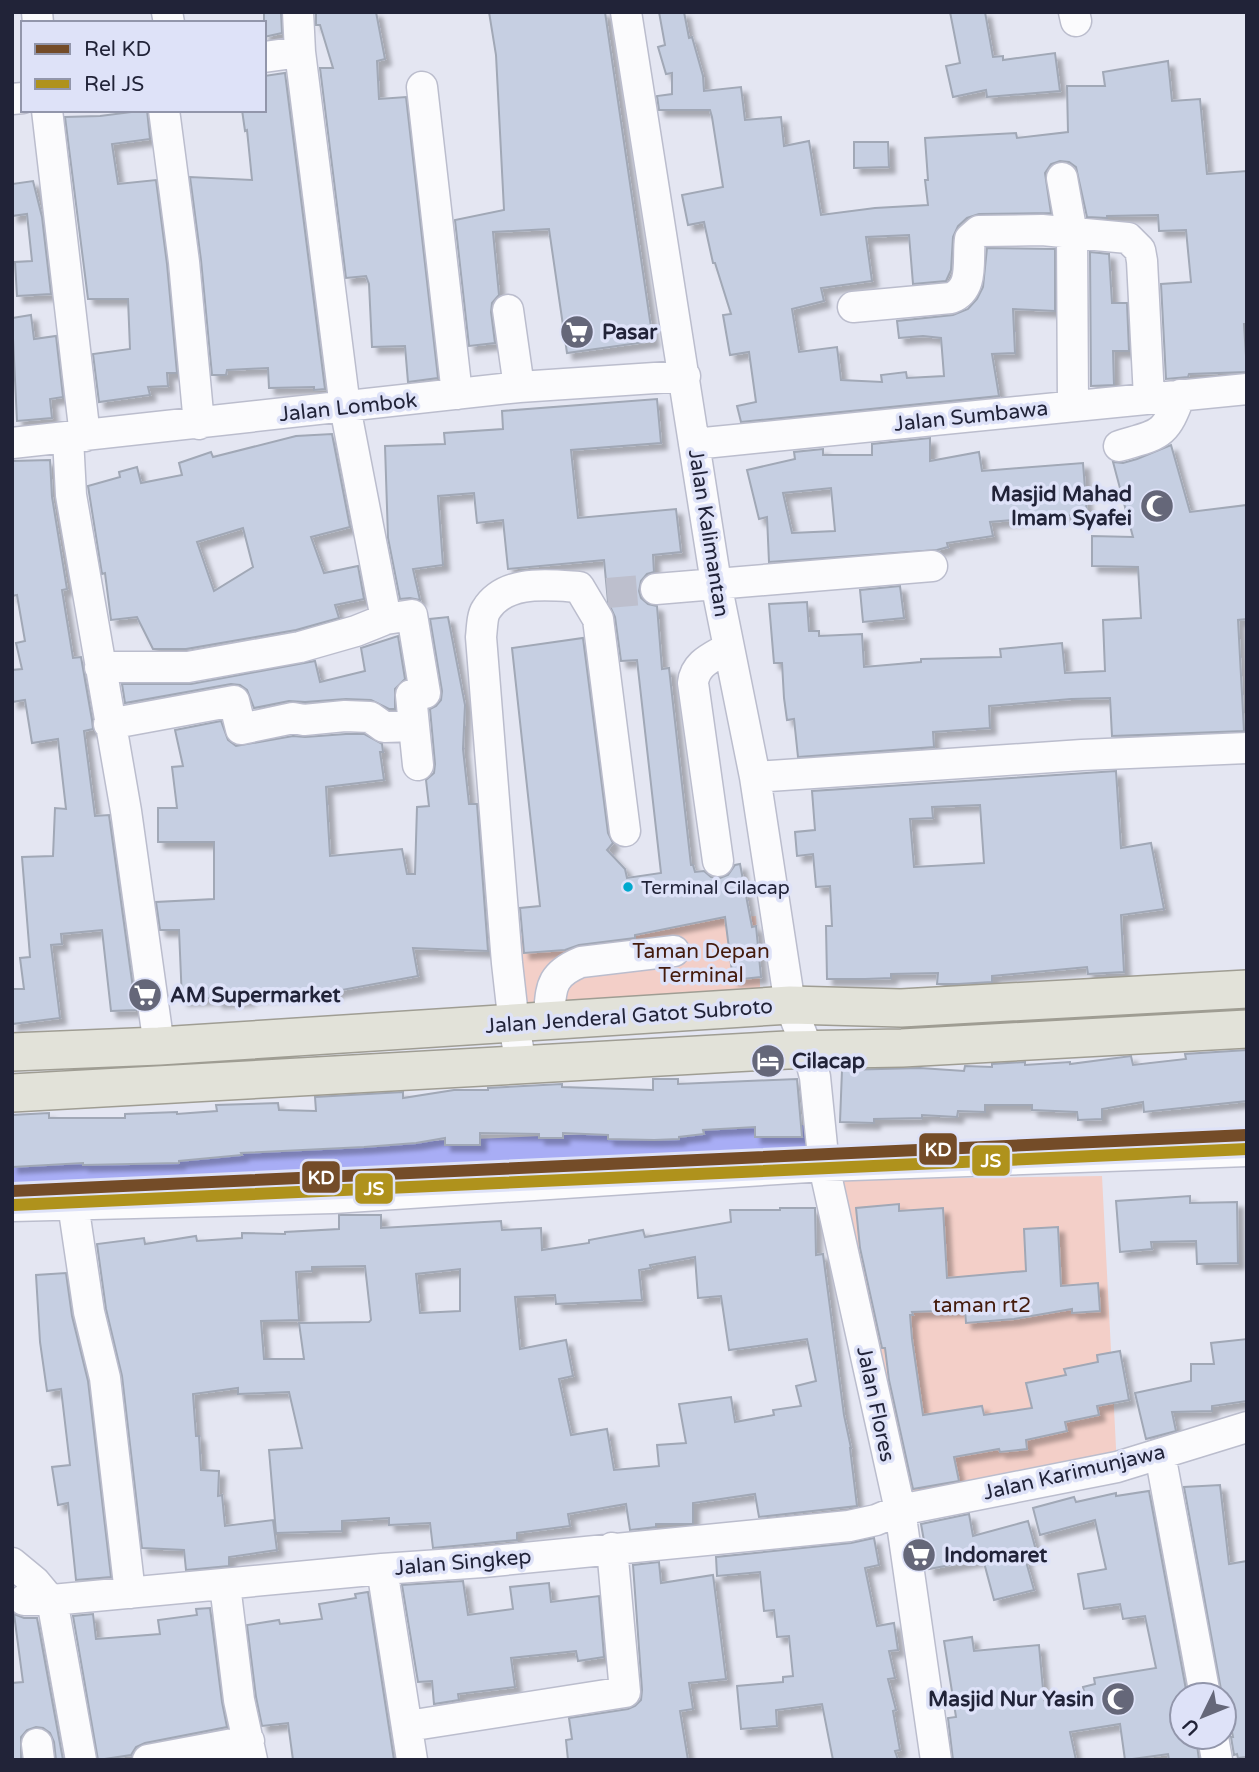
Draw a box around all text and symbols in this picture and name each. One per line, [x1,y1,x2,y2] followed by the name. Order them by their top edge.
[21,21,266,112] legend
[84,37,151,62] text: Rel KD
[84,72,144,97] text: Rel JS
[558,313,596,351] supermarket icon: Pasar
[602,320,658,345] place label: Pasar
[278,388,418,427] street label: Jalan Lombok
[893,396,1049,437] street label: Jalan Sumbawa
[683,447,734,619] street label: Jalan Kalimantan
[991,482,1132,531] place label: Masjid Mahad Imam Syafei
[1138,487,1176,525] mosque icon: Masjid Mahad Imam Syafei
[641,877,790,899] place label: Terminal Cilacap
[621,880,635,894] marker: Terminal Cilacap
[632,939,770,988] park label: Taman Depan Terminal
[126,976,164,1014] supermarket icon: AM Supermarket
[170,983,340,1008] place label: AM Supermarket
[484,994,774,1039] street label: Jalan Jenderal Gatot Subroto
[749,1042,787,1080] hotel icon: Cilacap
[792,1049,865,1074] place label: Cilacap
[918,1132,958,1166] line badge: KD
[925,1139,952,1161] text: KD
[971,1144,1011,1177] line badge: JS
[980,1150,1002,1172] text: JS
[301,1160,341,1194] line badge: KD
[308,1167,335,1189] text: KD
[354,1172,394,1205] line badge: JS
[363,1178,385,1200] text: JS
[933,1293,1031,1318] park label: taman rt2
[851,1344,900,1464] street label: Jalan Flores
[981,1439,1168,1506] street label: Jalan Karimunjawa
[900,1536,938,1574] supermarket icon: Indomaret
[944,1543,1047,1568] place label: Indomaret
[394,1544,533,1581] street label: Jalan Singkep
[1099,1680,1137,1718] mosque icon: Masjid Nur Yasin
[1168,1681,1238,1751] north arrow
[928,1687,1094,1712] place label: Masjid Nur Yasin
[1178,1714,1204,1740] text: U

